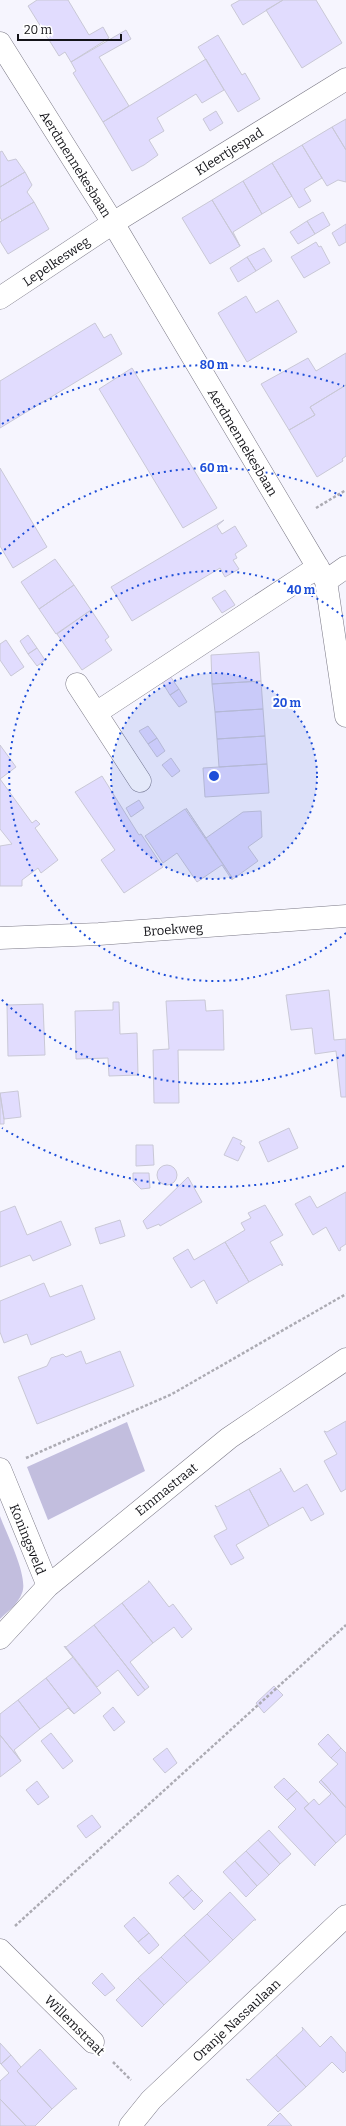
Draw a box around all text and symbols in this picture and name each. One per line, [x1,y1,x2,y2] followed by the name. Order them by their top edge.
[18,16,121,42] scale bar
[24,23,53,37] text: 20 m
[37,108,115,221] street label: Aerdmennekesbaan
[193,125,266,178] street label: Kleertjespad
[20,234,93,289] street label: Lepelkesweg
[200,358,229,372] text: 80 m
[205,386,281,499] street label: Aerdmennekesbaan
[200,461,229,475] text: 60 m
[287,583,316,597] text: 40 m
[273,696,302,710] text: 20 m
[207,769,221,783] centre of rings
[143,920,203,939] street label: Broekweg
[132,1460,200,1519] street label: Emmastraat
[7,1502,49,1577] street label: Koningsveld
[189,1975,284,2065] street label: Oranje Nassaulaan
[41,1992,108,2059] street label: Willemstraat

